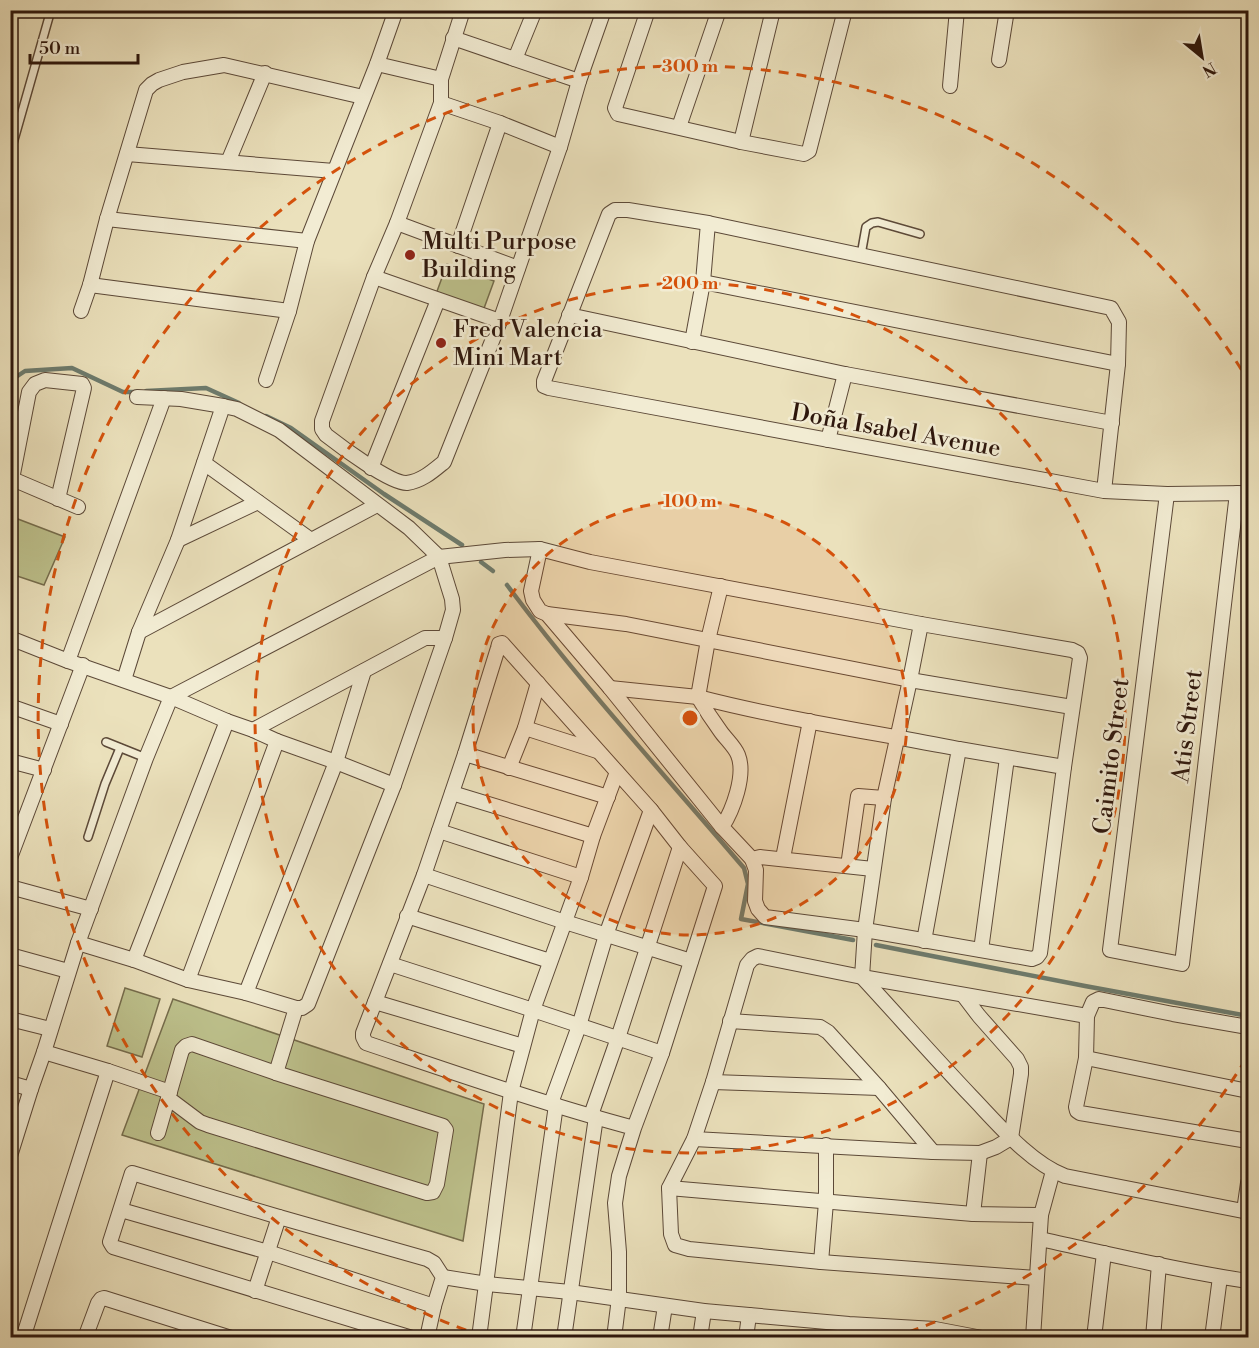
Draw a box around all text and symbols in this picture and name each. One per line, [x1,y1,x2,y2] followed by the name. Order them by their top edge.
[30,27,138,65] scale bar
[1172,27,1232,87] north arrow
[39,37,81,60] text: 50 m
[662,55,719,78] text: 300 m
[1198,57,1219,81] text: N
[421,227,577,285] place label: Multi Purpose Building
[403,248,417,262] marker: Multi Purpose Building
[662,272,719,295] text: 200 m
[453,315,603,373] place label: Fred Valencia Mini Mart
[434,336,448,350] marker: Fred Valencia Mini Mart
[789,398,1003,464] street label: Doña Isabel Avenue
[663,490,717,513] text: 100 m
[1166,667,1210,785] street label: Atis Street
[1088,676,1137,836] street label: Caimito Street
[680,708,700,728] centre of rings

